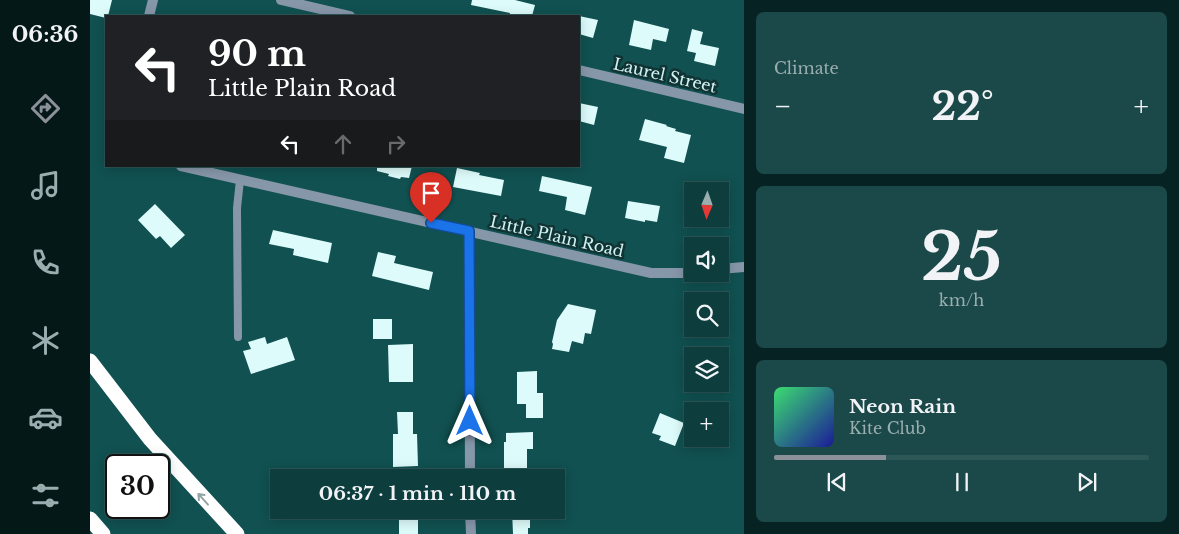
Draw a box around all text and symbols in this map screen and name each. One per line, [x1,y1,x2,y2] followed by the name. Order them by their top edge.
[12,21,78,48] text: 06:36
[208,32,306,75] text: 90 m
[125,35,190,100] icon: left
[611,53,719,97] street label: Laurel Street
[774,58,839,78] text: Climate
[208,75,396,102] text: Little Plain Road
[932,83,994,130] text: 22°
[774,89,792,124] text: −
[1134,89,1149,124] text: +
[28,91,63,126] icon: directions
[276,130,304,158] icon: left
[329,130,357,158] icon: ahead
[382,130,410,158] icon: right
[28,168,63,203] icon: music
[410,172,452,223] pin
[417,179,445,207] icon: arrive
[684,182,729,228] north arrow
[684,182,729,447] map controls
[488,211,626,261] street label: Little Plain Road
[921,217,1002,298] text: 25
[684,237,729,282] button: sound
[28,245,63,280] icon: phone
[939,290,984,310] text: km/h
[684,292,729,337] button: search
[28,323,63,358] icon: climate
[684,347,729,392] button: layers
[443,394,495,446] position arrow
[849,395,956,418] text: Neon Rain
[28,400,63,435] icon: car
[684,402,729,447] button: +
[849,418,926,438] text: Kite Club
[105,454,170,519] speed limit sign: 30
[823,468,851,496] icon: previous
[948,468,976,496] icon: pause
[1073,468,1101,496] icon: next
[28,478,63,513] icon: filters
[319,482,516,505] text: 06:37 · 1 min · 110 m
[197,492,209,505] one-way arrow

